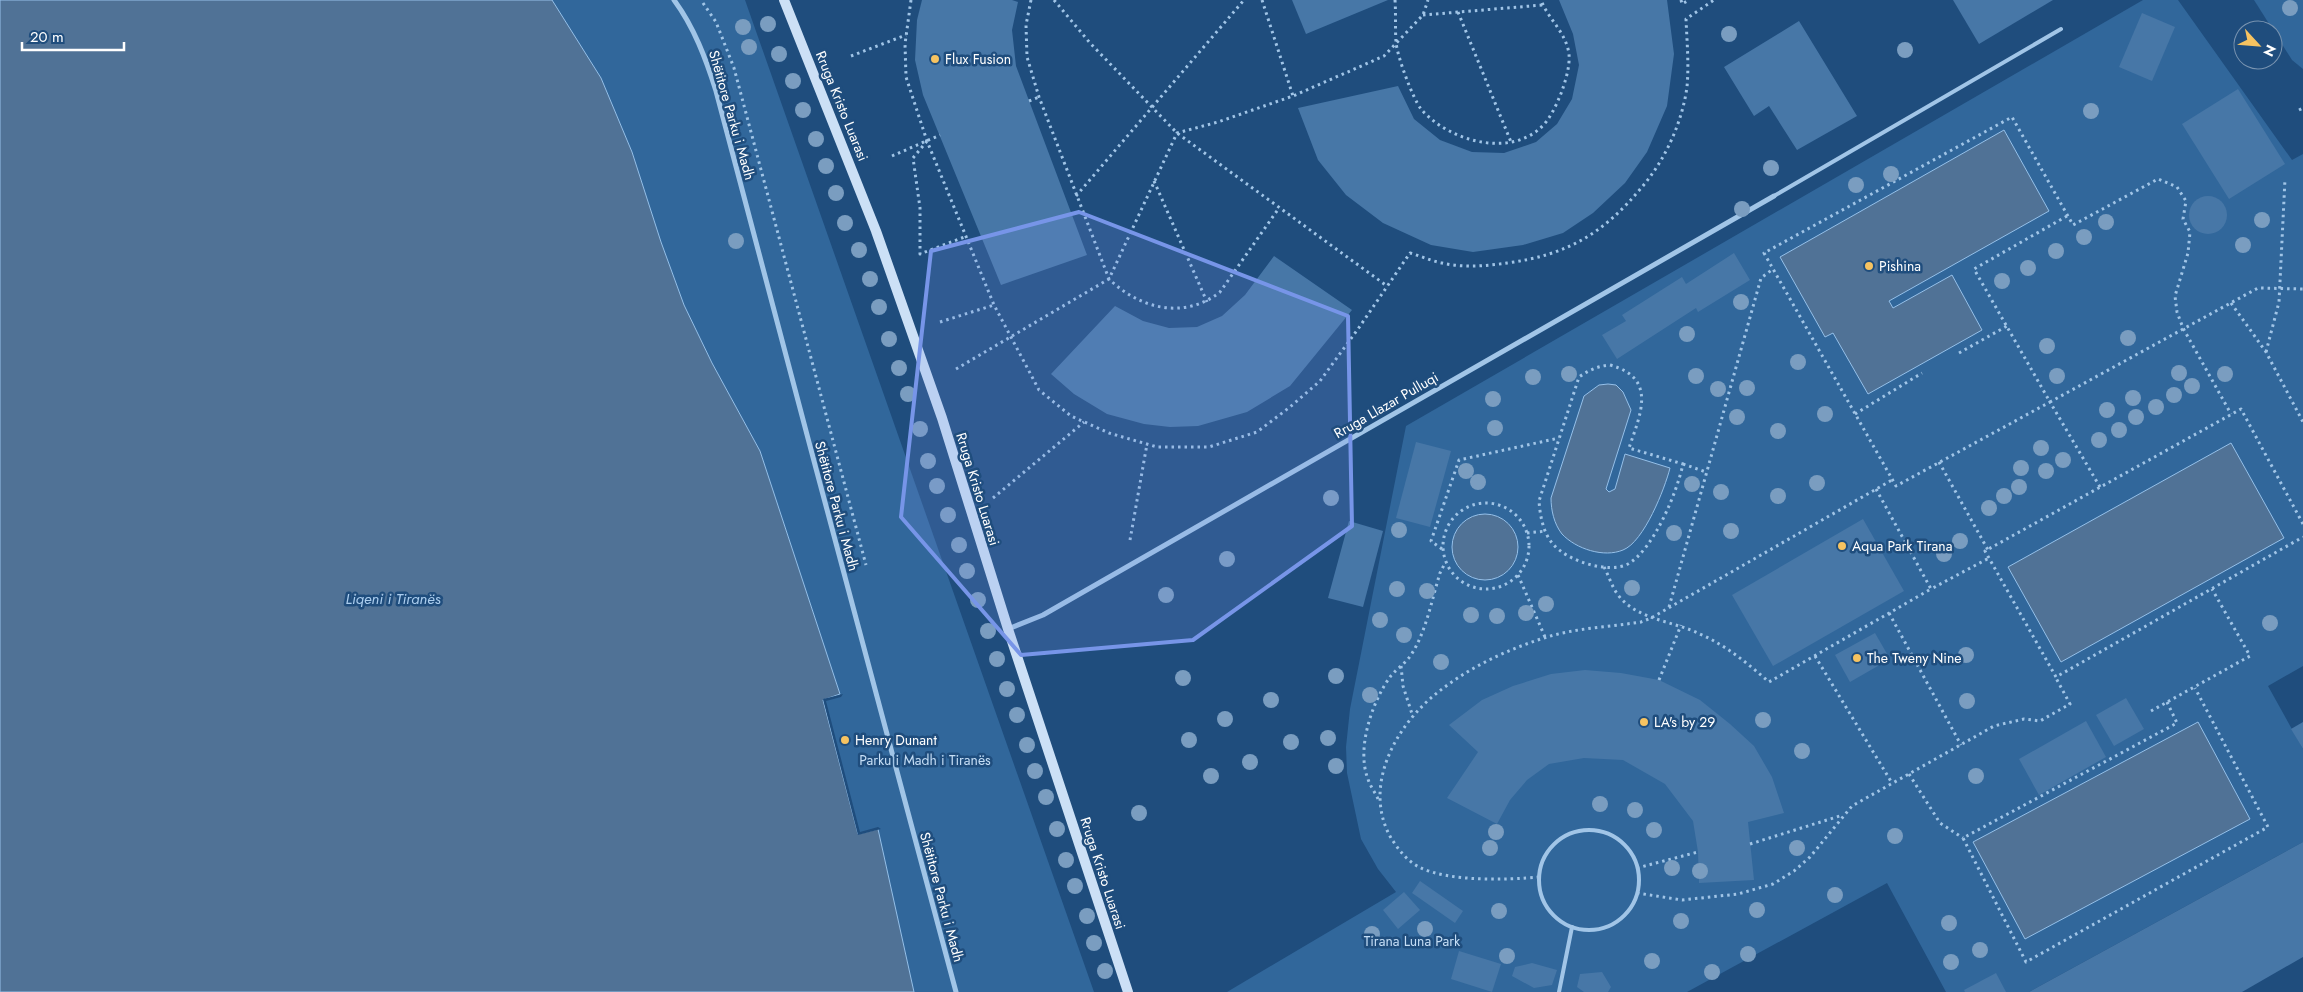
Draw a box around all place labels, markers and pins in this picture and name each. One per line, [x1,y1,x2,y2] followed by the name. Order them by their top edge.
[945,49,1011,69] place label: Flux Fusion
[929,53,941,65] marker: Flux Fusion
[1879,256,1921,276] place label: Pishina
[1863,260,1875,272] marker: Pishina
[1852,536,1952,556] place label: Aqua Park Tirana
[1836,540,1848,552] marker: Aqua Park Tirana
[1867,648,1962,668] place label: The Tweny Nine
[1851,652,1863,664] marker: The Tweny Nine
[1654,712,1715,732] place label: LA's by 29
[1638,716,1650,728] marker: LA's by 29
[855,730,937,750] place label: Henry Dunant
[839,734,851,746] marker: Henry Dunant

